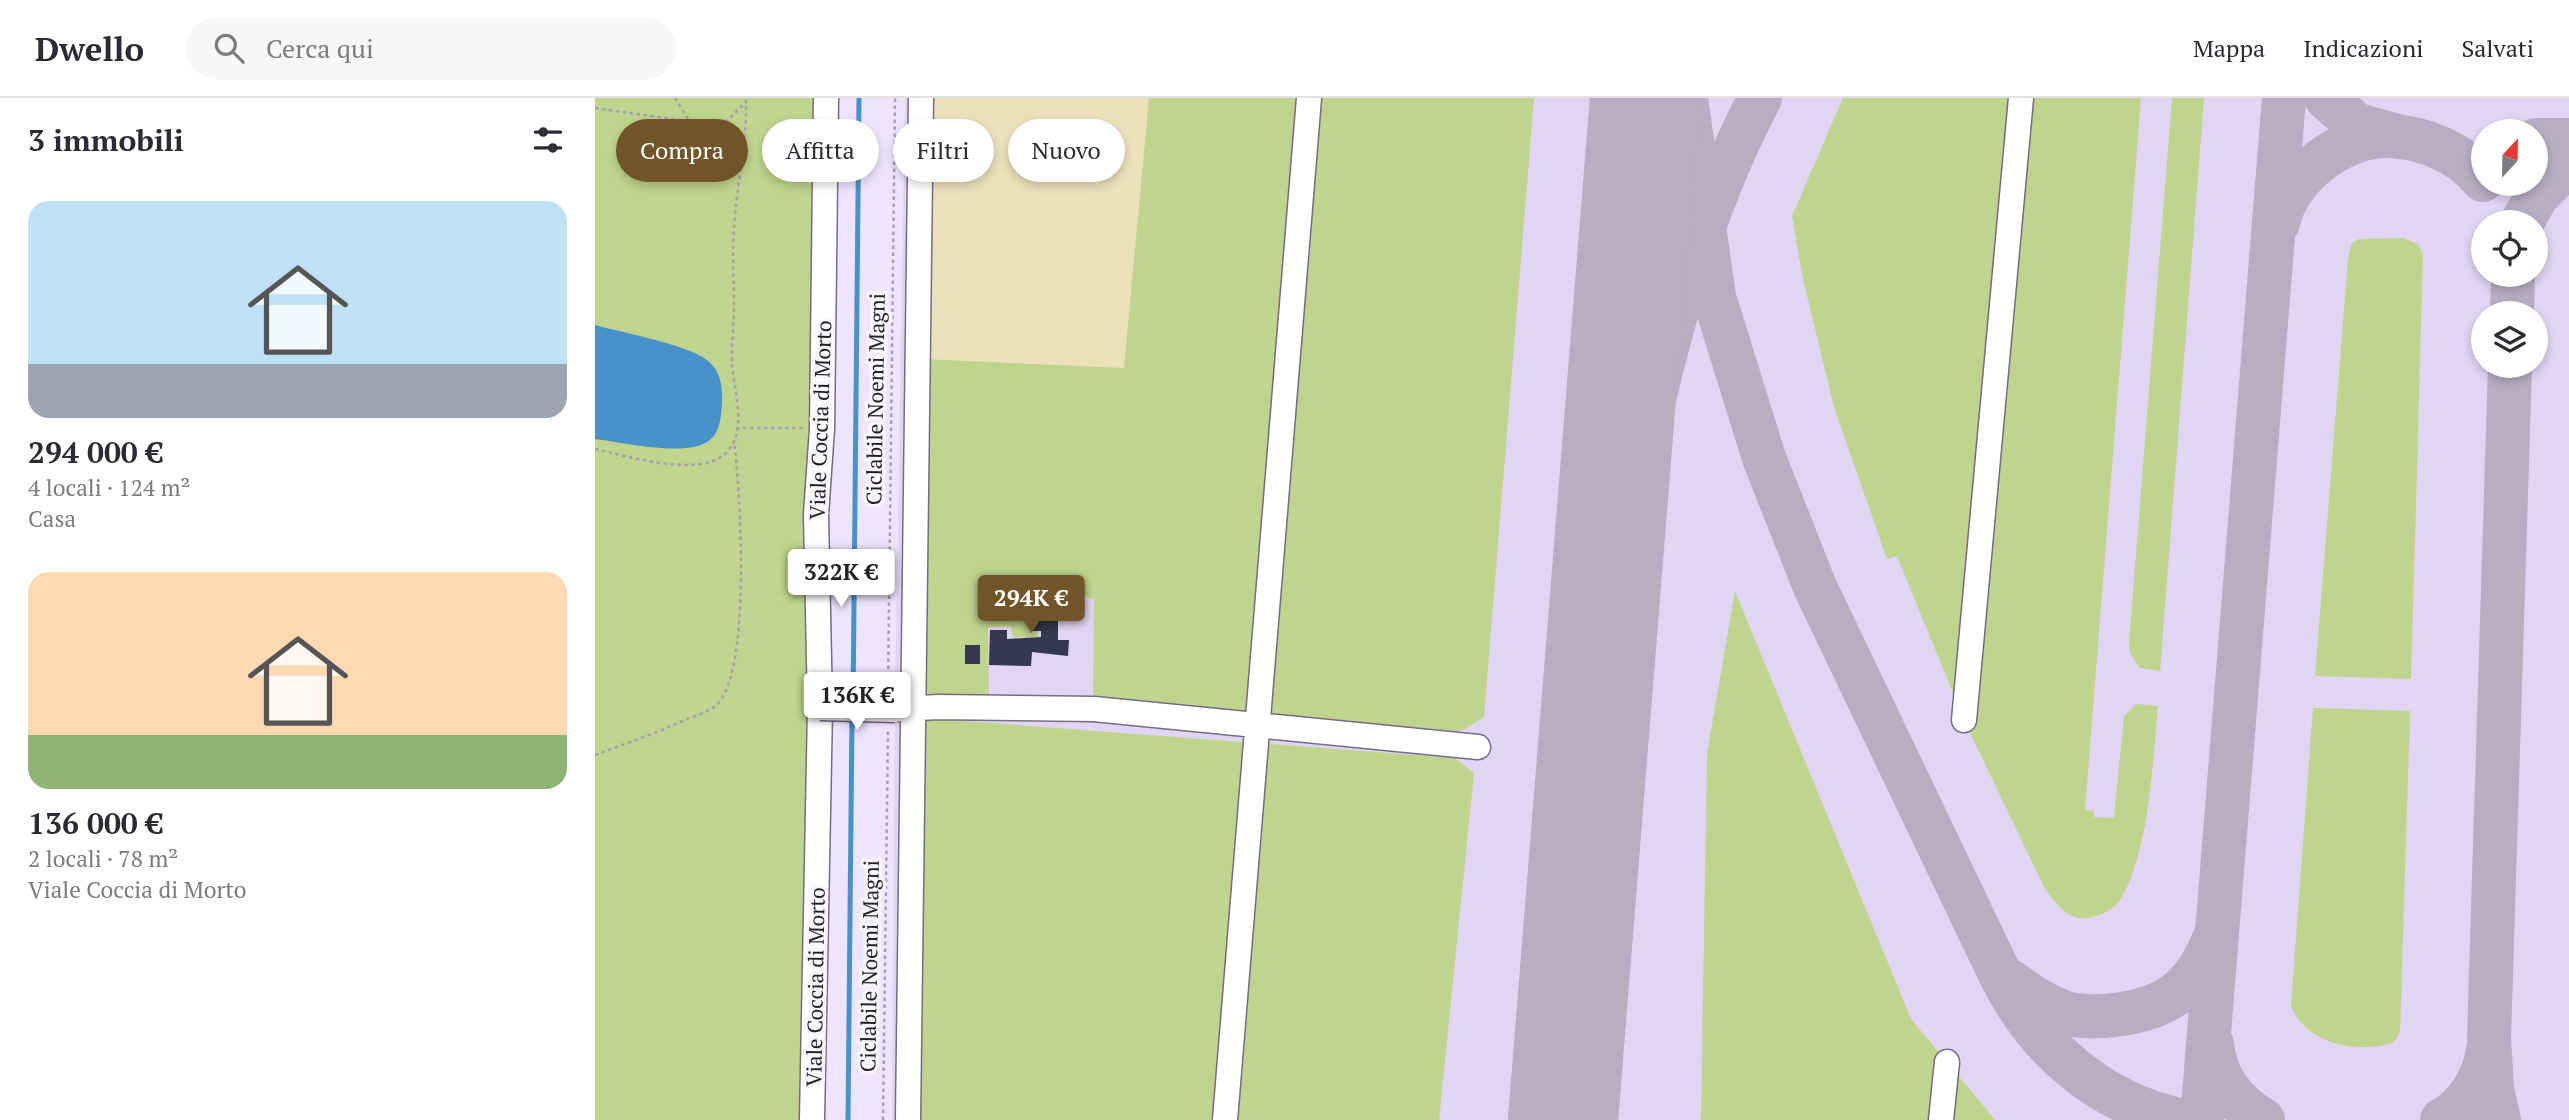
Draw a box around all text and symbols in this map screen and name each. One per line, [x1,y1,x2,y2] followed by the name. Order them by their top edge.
[186,17,676,80] search box
[35,27,144,70] text: Dwello
[210,29,248,67] icon: search
[266,31,374,65] text: Cerca qui
[2193,32,2265,64] text: Mappa
[2303,32,2423,64] text: Indicazioni
[2461,32,2534,64] text: Salvati
[616,119,748,182] chip: Compra
[762,119,879,182] chip: Affitta
[893,119,994,182] chip: Filtri
[1008,119,1125,182] chip: Nuovo
[2471,119,2548,196] north arrow
[2471,119,2548,378] map controls
[28,120,184,160] text: 3 immobili
[529,121,567,159] icon: filters
[2471,210,2548,287] button: locate
[235,247,361,373] icon: home
[859,293,891,505] street label: Ciclabile Noemi Magni
[2471,301,2548,378] button: layers
[803,320,837,520] street label: Viale Coccia di Morto
[28,432,163,472] text: 294 000 €
[28,472,191,503] text: 4 locali · 124 m²
[28,503,76,534] text: Casa
[784,550,898,609] pin: 322K €
[804,556,878,587] text: 322K €
[974,575,1088,635] pin: 294K €
[994,582,1068,613] text: 294K €
[235,618,361,744] icon: home
[800,672,914,732] pin: 136K €
[820,679,894,710] text: 136K €
[28,803,163,843] text: 136 000 €
[28,843,178,874] text: 2 locali · 78 m²
[853,860,885,1072] street label: Ciclabile Noemi Magni
[28,874,247,905] text: Viale Coccia di Morto
[799,887,831,1087] street label: Viale Coccia di Morto

